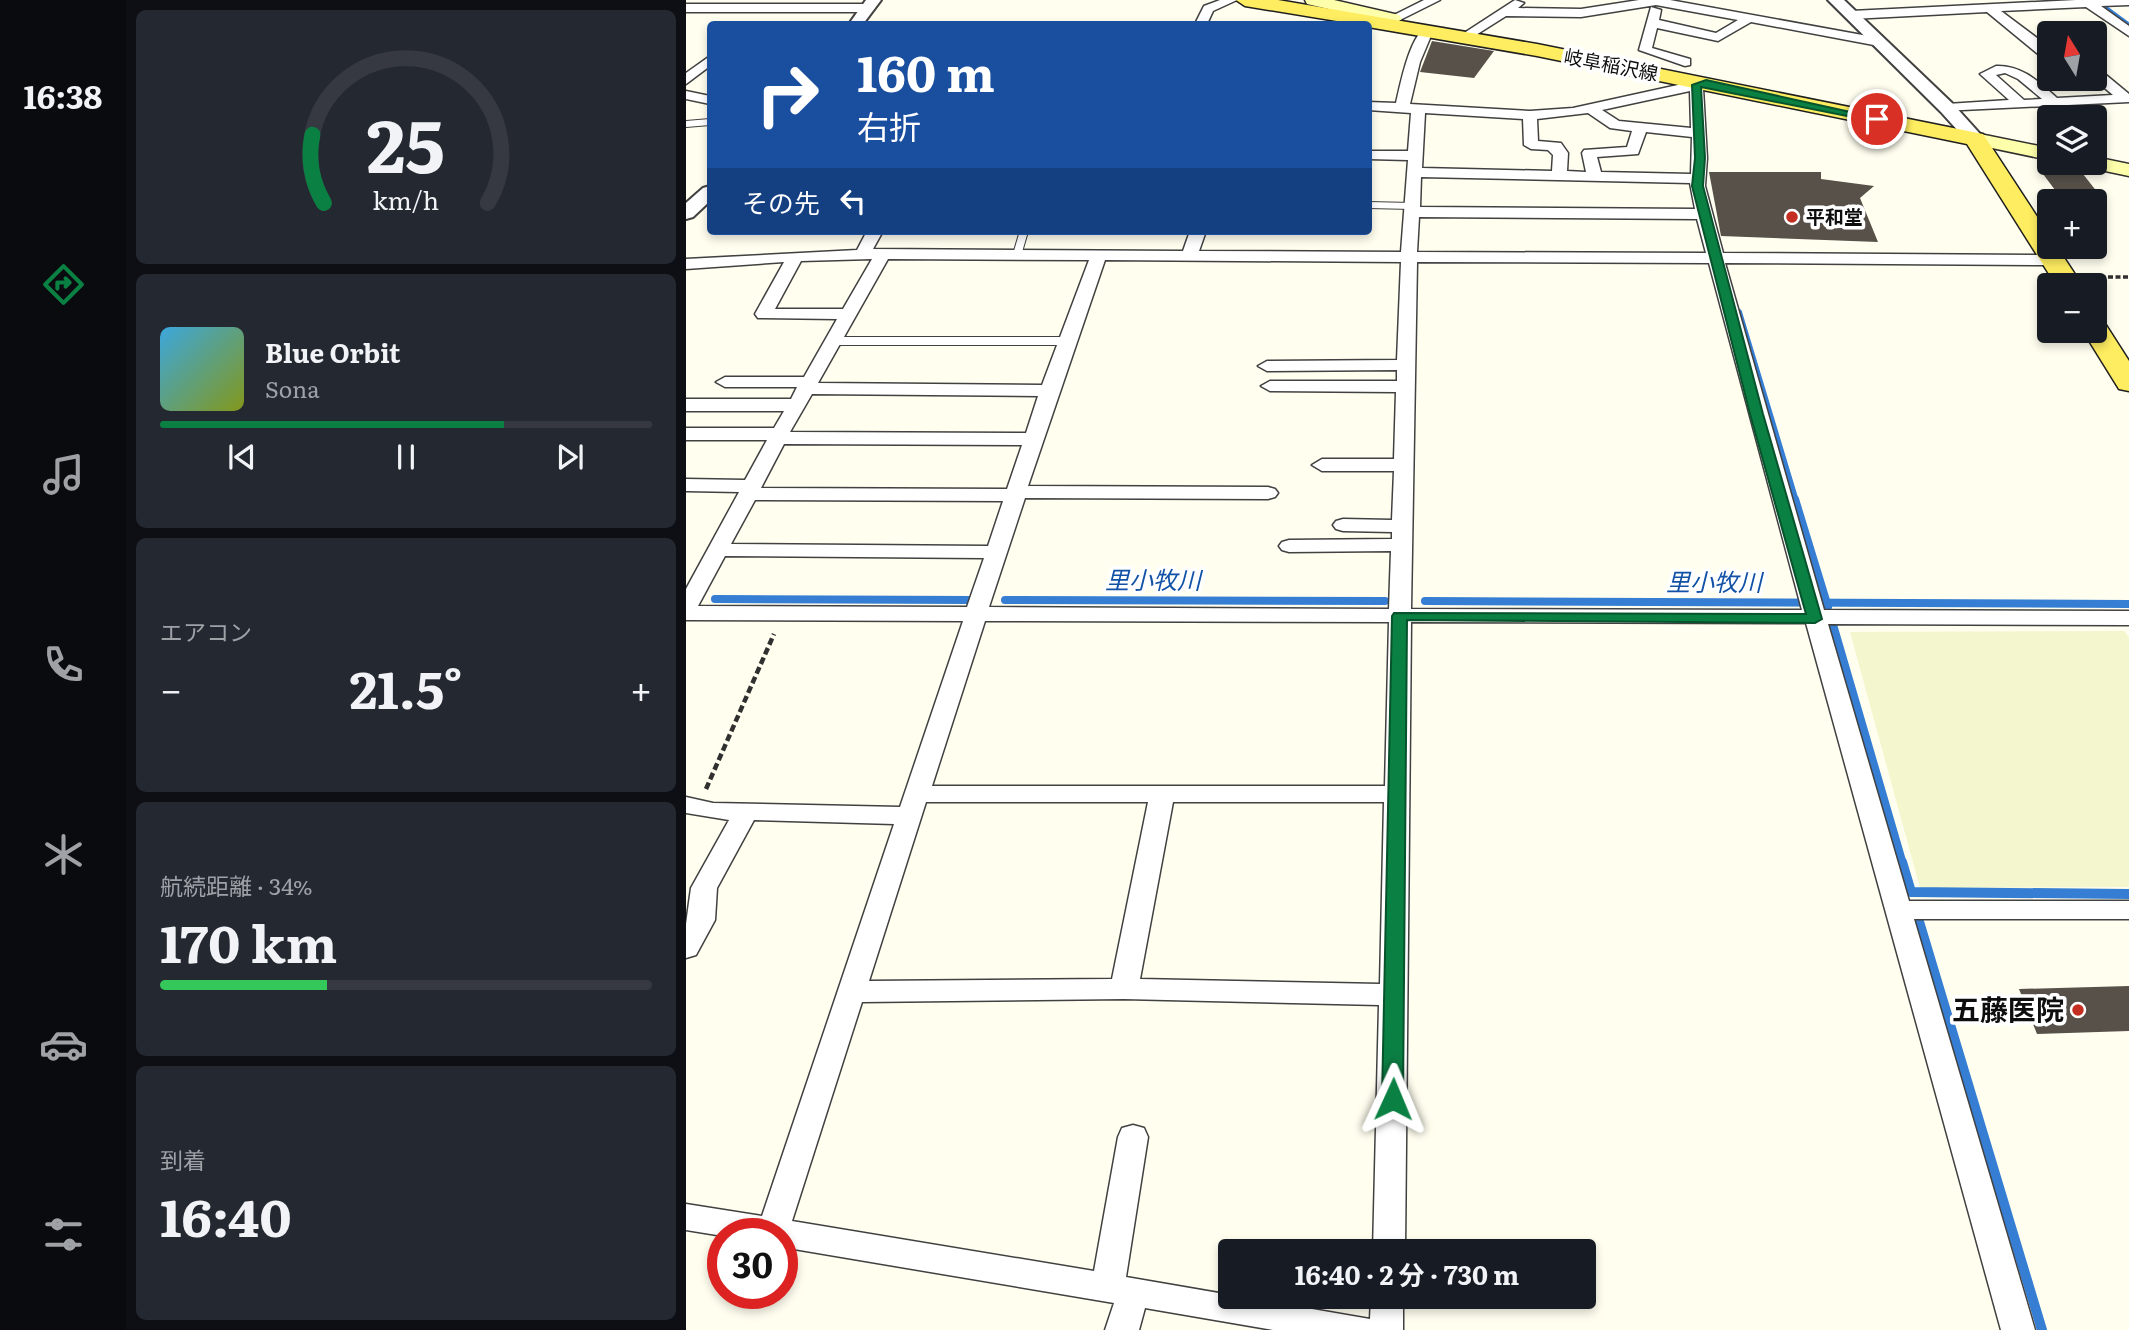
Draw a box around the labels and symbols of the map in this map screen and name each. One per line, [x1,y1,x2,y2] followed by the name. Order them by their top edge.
[2037,21,2107,91] north arrow
[1562,41,1660,87] street label: 岐阜稲沢線
[1847,89,1907,149] pin
[1806,202,1863,230] place label: 平和堂
[1784,209,1800,225] marker: 平和堂
[1105,561,1204,596] water label: 里小牧川
[1666,563,1765,598] water label: 里小牧川
[1952,987,2064,1029] place label: 五藤医院
[2070,1002,2086,1018] marker: 五藤医院
[1356,1062,1430,1136] position arrow
[707,1218,798,1309] speed limit sign: 30

